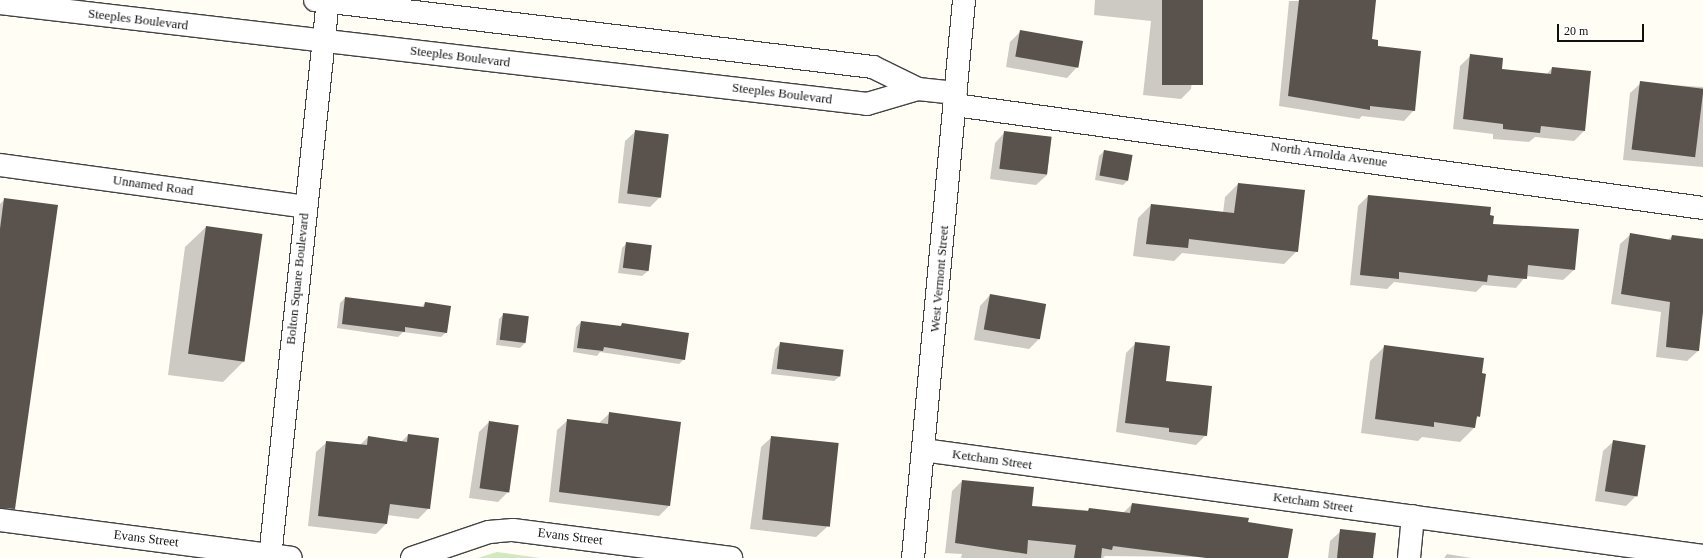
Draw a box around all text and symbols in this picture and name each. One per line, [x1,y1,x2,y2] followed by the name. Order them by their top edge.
[87,6,189,34] street label: Steeples Boulevard
[1559,16,1646,42] scale bar
[1564,24,1588,38] text: 20 m
[409,43,511,71] street label: Steeples Boulevard
[731,80,833,108] street label: Steeples Boulevard
[1269,139,1389,171] street label: North Arnolda Avenue
[112,173,194,199] street label: Unnamed Road
[283,212,313,346] street label: Bolton Square Boulevard
[928,225,952,333] street label: West Vermont Street
[951,447,1033,473] street label: Ketcham Street
[1272,490,1354,516] street label: Ketcham Street
[537,525,603,549] street label: Evans Street
[113,527,179,551] street label: Evans Street

